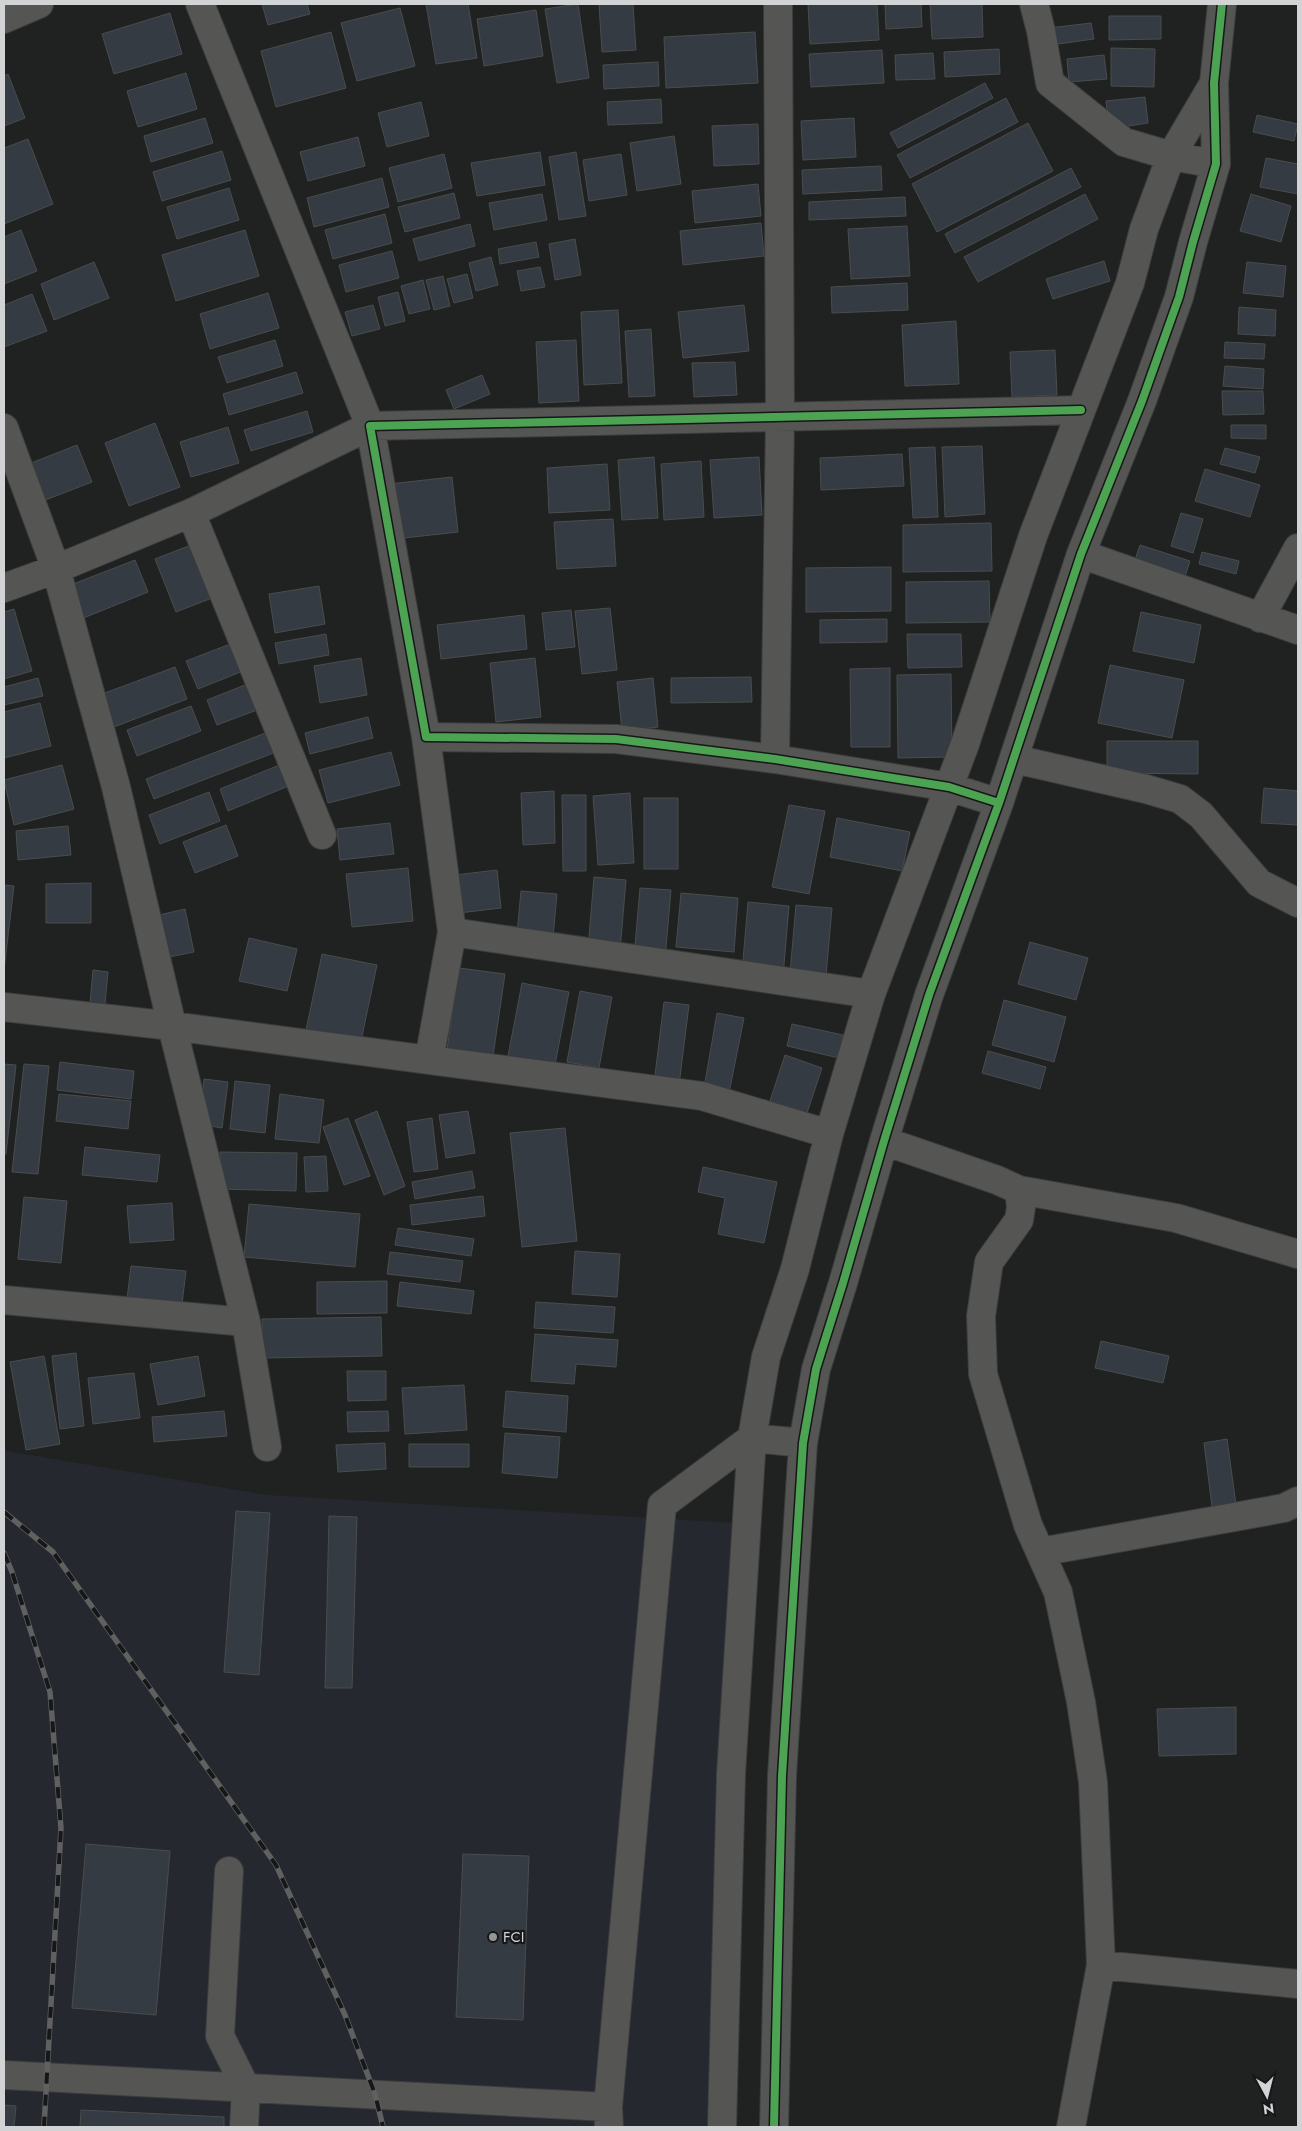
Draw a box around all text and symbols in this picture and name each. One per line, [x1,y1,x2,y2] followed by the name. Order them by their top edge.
[503,1926,524,1948] place label: FCI
[487,1931,499,1943] marker: FCI
[1242,2071,1292,2121] north arrow
[1262,2098,1275,2120] text: N

